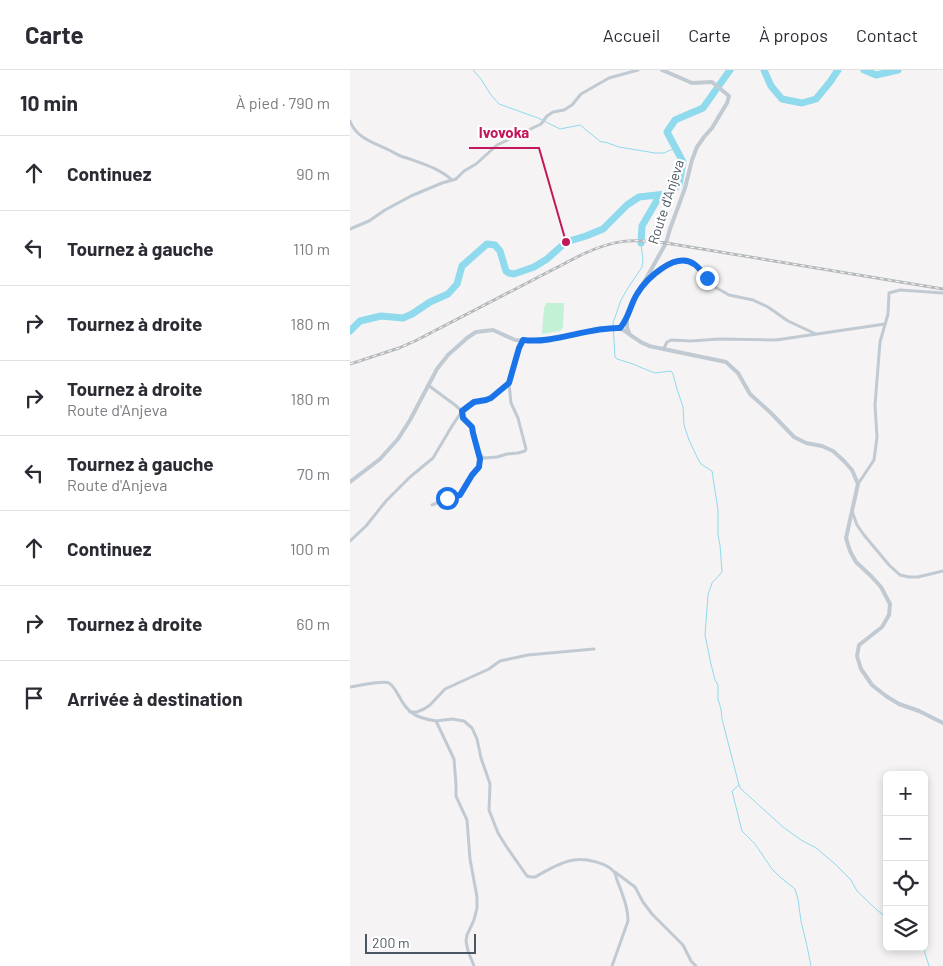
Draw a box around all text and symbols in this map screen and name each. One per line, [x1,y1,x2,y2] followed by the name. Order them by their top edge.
[25,20,84,49] text: Carte
[603,24,660,46] text: Accueil
[688,24,731,46] text: Carte
[759,24,828,46] text: À propos
[856,24,918,46] text: Contact
[20,90,78,115] text: 10 min
[236,93,330,112] text: À pied · 790 m
[469,118,539,148] callout: Ivovoka
[479,123,529,141] text: Ivovoka
[644,157,687,246] street label: Route d'Anjeva
[20,159,48,187] icon: ahead
[67,162,151,185] text: Continuez
[296,164,330,183] text: 90 m
[20,234,48,262] icon: left
[67,237,214,260] text: Tournez à gauche
[293,239,330,258] text: 110 m
[696,267,719,290] route end
[20,309,48,337] icon: right
[67,312,203,335] text: Tournez à droite
[291,314,330,333] text: 180 m
[67,377,203,400] text: Tournez à droite
[20,384,48,412] icon: right
[291,389,330,408] text: 180 m
[67,400,167,419] text: Route d'Anjeva
[67,452,214,475] text: Tournez à gauche
[20,459,48,487] icon: left
[297,464,330,483] text: 70 m
[67,475,167,494] text: Route d'Anjeva
[436,487,459,510] route start
[20,534,48,562] icon: ahead
[67,537,151,560] text: Continuez
[290,539,330,558] text: 100 m
[20,609,48,637] icon: right
[67,612,203,635] text: Tournez à droite
[296,614,330,633] text: 60 m
[20,684,48,712] icon: arrive
[67,687,243,710] text: Arrivée à destination
[883,771,928,951] map controls
[883,771,928,816] button: +
[883,816,928,861] button: −
[883,861,928,906] button: locate
[883,906,928,951] button: layers
[365,931,476,954] scale bar
[372,934,410,951] text: 200 m

